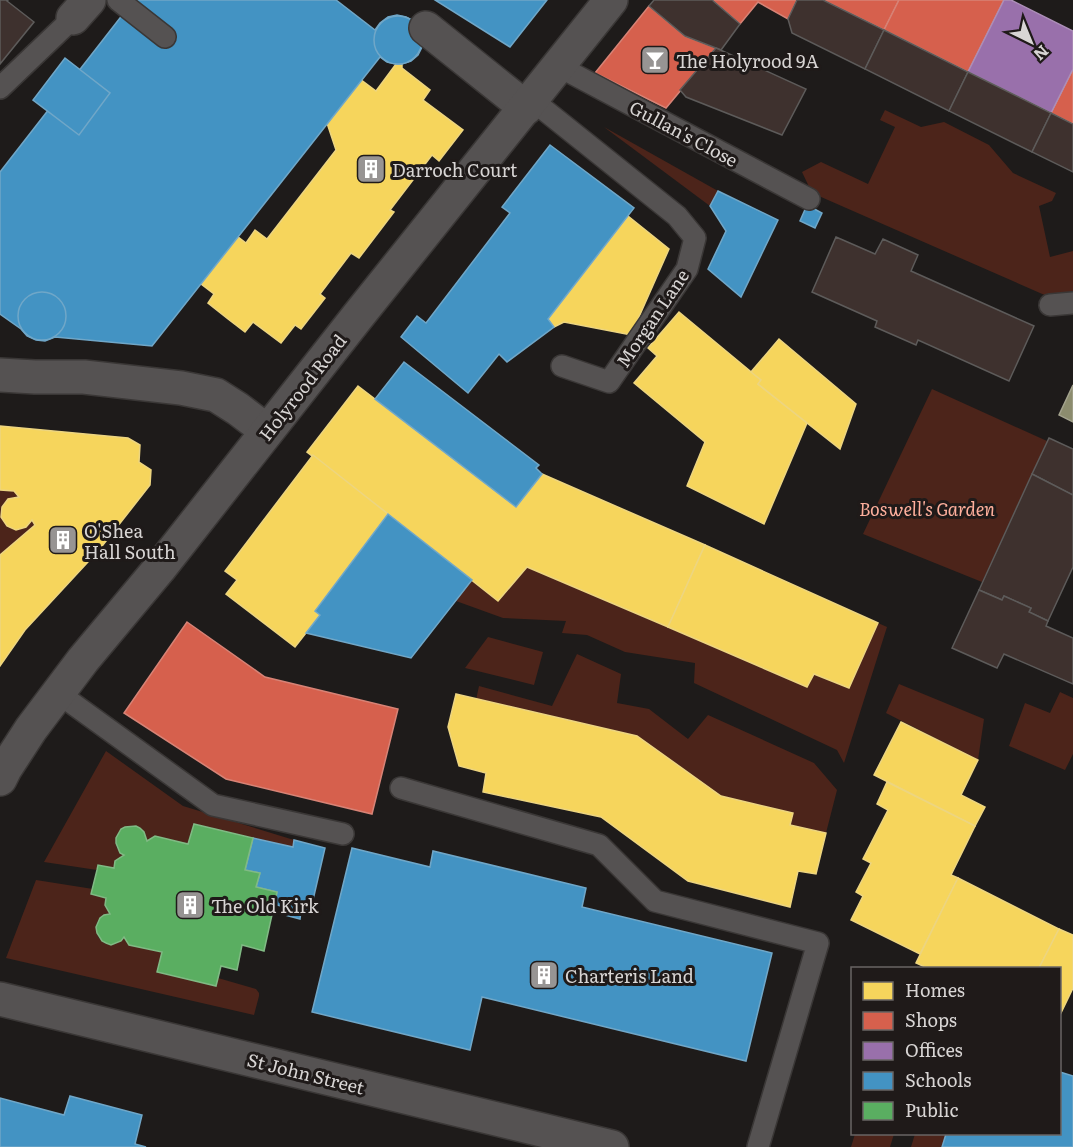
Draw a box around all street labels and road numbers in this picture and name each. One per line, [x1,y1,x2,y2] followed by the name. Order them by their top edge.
[625,93,743,173] street label: Gullan's Close
[609,263,695,373] street label: Morgan Lane
[252,328,352,446] street label: Holyrood Road
[245,1045,368,1101] street label: St John Street

